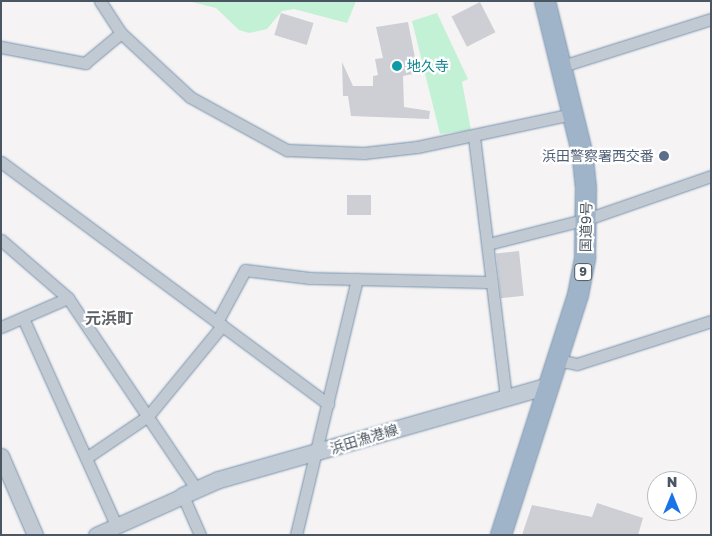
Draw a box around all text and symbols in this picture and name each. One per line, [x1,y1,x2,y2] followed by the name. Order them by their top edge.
[407,58,449,74] place label: 地久寺
[391,60,403,72] marker: 地久寺
[542,148,654,164] place label: 浜田警察署西交番
[658,150,670,162] marker: 浜田警察署西交番
[577,202,595,252] street label: 国道9号
[573,262,593,282] road number: 9
[85,308,133,328] district label: 元浜町
[328,421,400,457] street label: 浜田漁港線
[647,471,697,521] north arrow
[667,473,677,490] text: N

